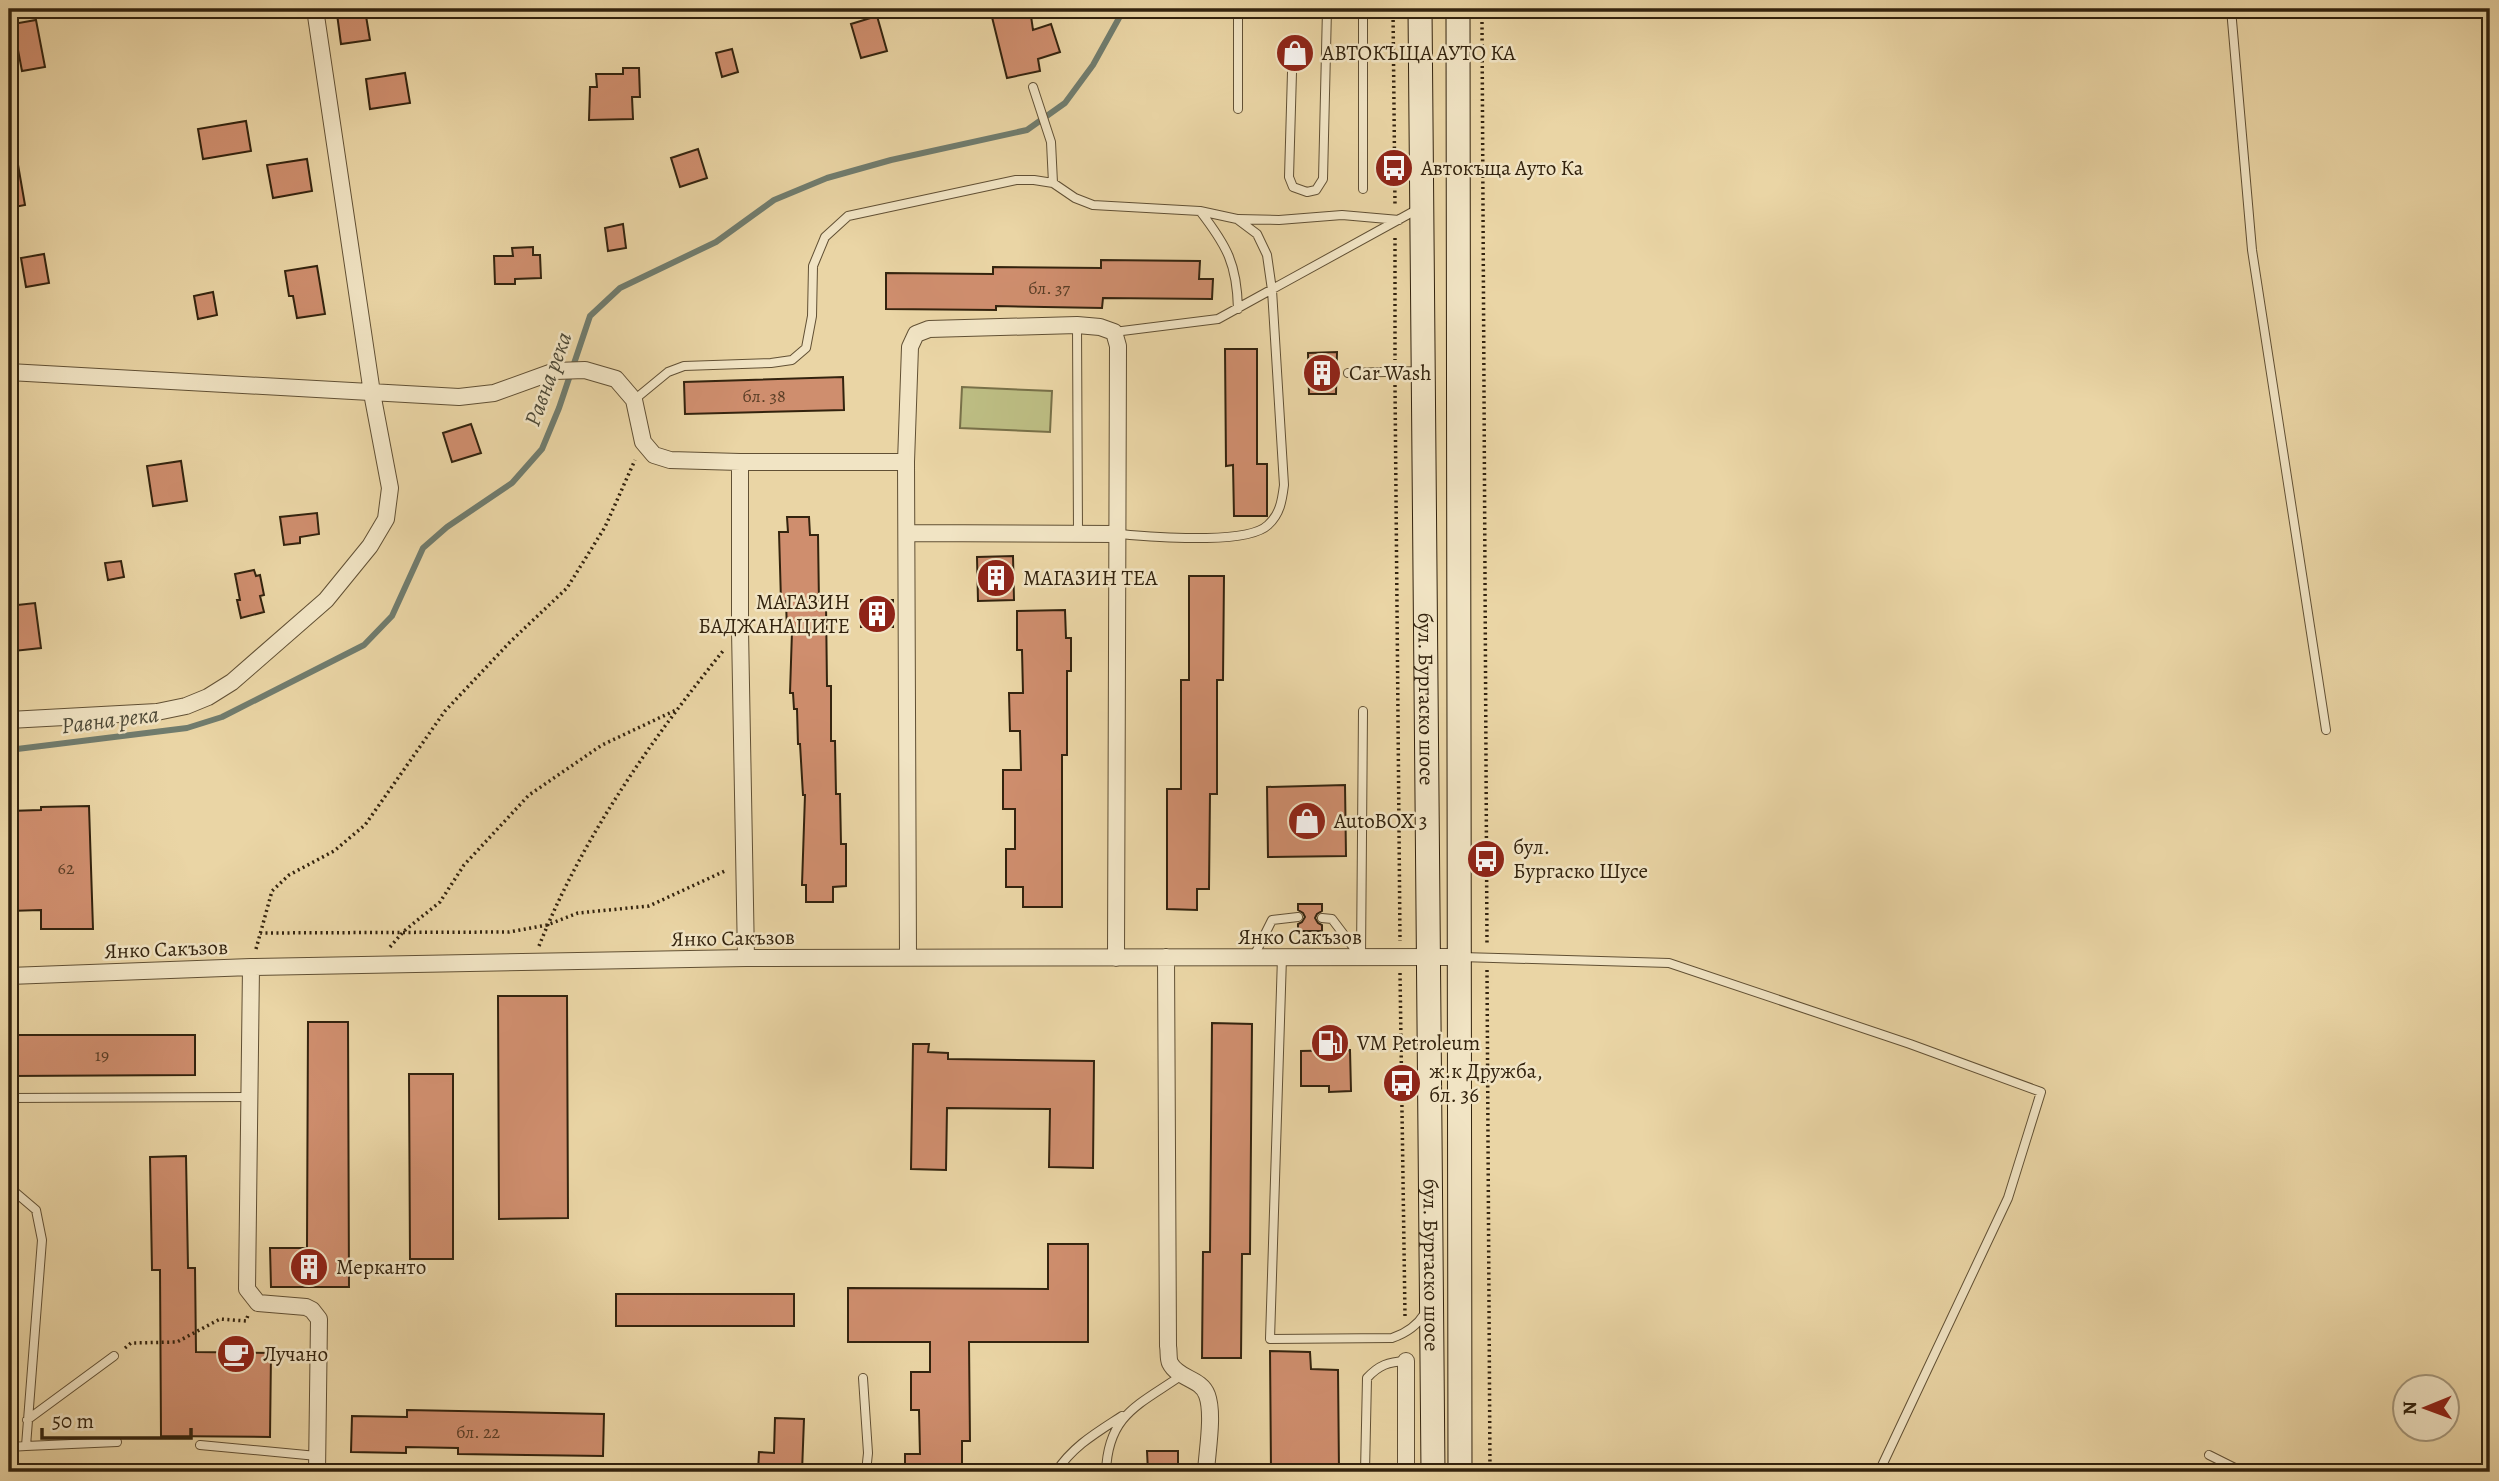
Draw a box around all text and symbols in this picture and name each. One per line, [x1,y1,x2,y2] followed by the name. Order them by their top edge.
[1274,32,1316,74] shop icon: АВТОКЪЩА АУТО КА
[1321,39,1516,67] place label: АВТОКЪЩА АУТО КА
[1373,147,1415,189] bus stop icon: Автокъща Ауто Ка
[1420,154,1584,182] place label: Автокъща Ауто Ка
[1028,276,1071,300] house number: бл. 37
[517,327,579,430] water label: Равна река
[1301,352,1343,394] building icon: Car Wash
[1349,359,1431,387] place label: Car Wash
[742,384,786,408] house number: бл. 38
[975,557,1017,599] building icon: МАГАЗИН ТЕА
[1023,564,1158,592] place label: МАГАЗИН ТЕА
[698,588,850,640] place label: МАГАЗИН БАДЖАНАЦИТЕ
[856,593,898,635] building icon: МАГАЗИН БАДЖАНАЦИТЕ
[1411,612,1441,786] street label: бул. Бургаско шосе
[59,699,161,741] water label: Равна река
[1286,800,1328,842] shop icon: AutoBOX 3
[1333,807,1428,835] place label: AutoBOX 3
[1513,833,1648,885] place label: бул. Бургаско Шусе
[1465,838,1507,880] bus stop icon: бул. Бургаско Шусе
[58,856,75,880] house number: 62
[671,923,795,953] street label: Янко Сакъзов
[1238,923,1362,951] street label: Янко Сакъзов
[104,933,228,965] street label: Янко Сакъзов
[1309,1022,1351,1064] fuel station icon: VM Petroleum
[1356,1029,1480,1057] place label: VM Petroleum
[95,1043,109,1067] house number: 19
[1429,1057,1543,1109] place label: ж.к Дружба, бл. 36
[1381,1062,1423,1104] bus stop icon: ж.к Дружба, бл. 36
[1416,1178,1446,1352] street label: бул. Бургаско шосе
[288,1246,330,1288] building icon: Мерканто
[336,1253,426,1281] place label: Мерканто
[215,1333,257,1375] cafe icon: Лучано
[263,1340,328,1368] place label: Лучано
[2390,1372,2460,1442] north arrow
[42,1397,191,1441] scale bar
[2397,1401,2423,1415] text: N
[52,1407,94,1435] text: 50 m
[456,1420,501,1444] house number: бл. 22

